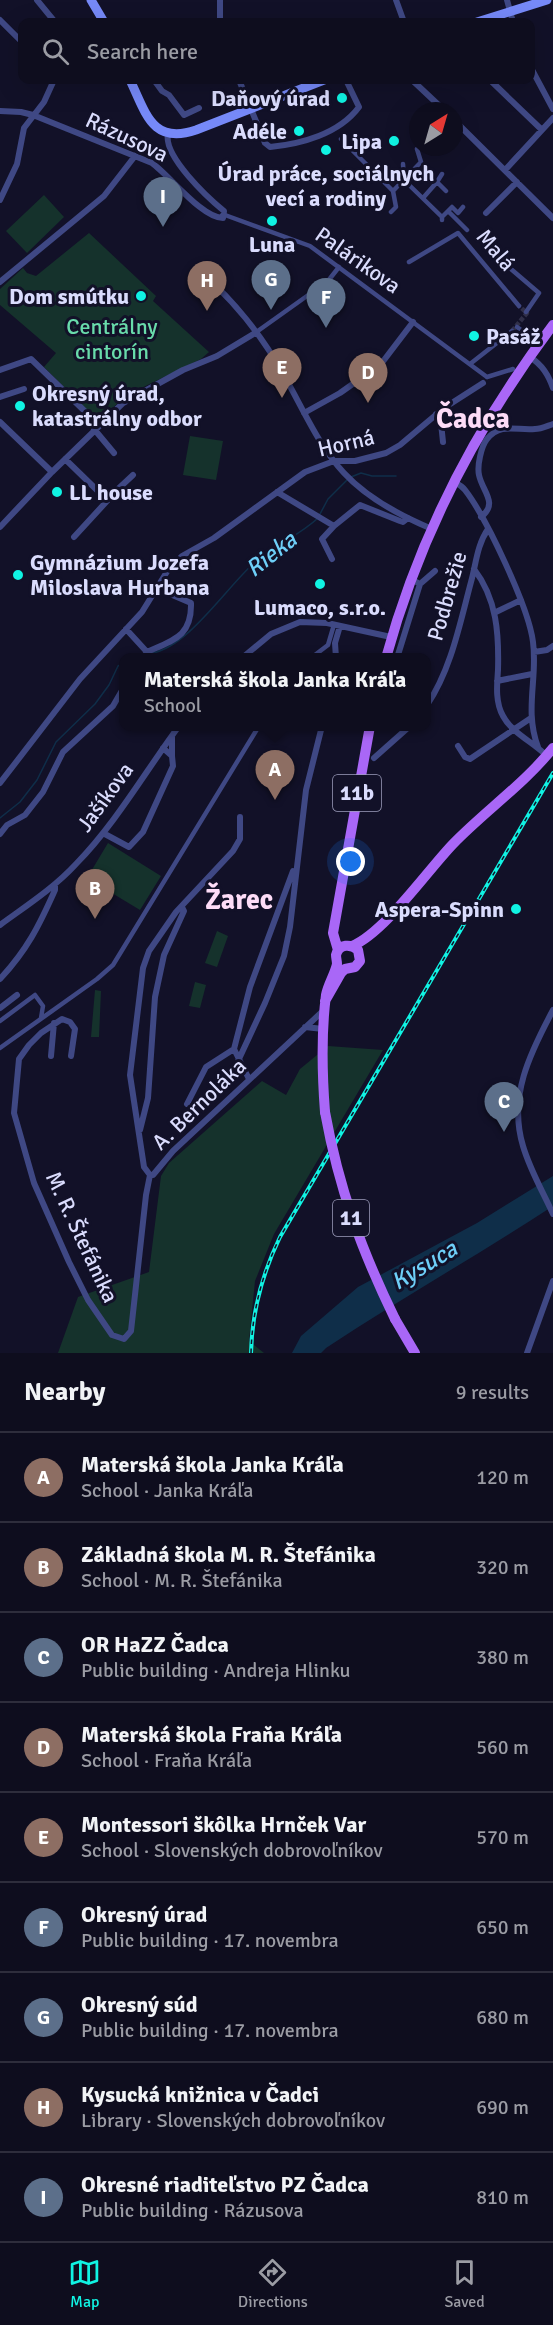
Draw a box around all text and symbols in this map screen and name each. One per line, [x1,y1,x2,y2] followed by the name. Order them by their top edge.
[18,18,535,84] search box
[39,35,72,68] icon: search
[87,38,198,65] text: Search here
[211,85,330,112] place label: Daňový úrad
[335,91,349,105] marker: Daňový úrad
[409,102,463,156] north arrow
[81,106,173,168] street label: Rázusova
[233,118,287,145] place label: Adéle
[292,124,306,138] marker: Adéle
[341,128,382,155] place label: Lipa
[387,134,401,148] marker: Lipa
[319,143,333,157] marker: Úrad práce, sociálnych vecí a rodiny
[218,160,434,212] place label: Úrad práce, sociálnych vecí a rodiny
[144,178,182,227] pin: I
[265,214,279,228] marker: Luna
[310,221,406,299] street label: Palárikova
[471,223,521,277] street label: Malá
[249,231,295,258] place label: Luna
[252,260,290,310] pin: G
[188,262,226,311] pin: H
[306,278,346,328] pin: F
[9,283,129,310] place label: Dom smútku
[134,289,148,303] marker: Dom smútku
[66,313,158,365] park label: Centrálny cintorín
[486,323,541,350] place label: Pasáž
[467,329,481,343] marker: Pasáž
[262,348,302,398] pin: E
[348,354,388,403] pin: D
[32,380,202,432] place label: Okresný úrad, katastrálny odbor
[13,399,27,413] marker: Okresný úrad, katastrálny odbor
[436,400,510,436] district label: Čadca
[315,423,377,463] street label: Horná
[69,479,153,506] place label: LL house
[50,485,64,499] marker: LL house
[239,524,303,583] water label: Rieka
[421,548,473,644] street label: Podbrežie
[30,549,210,601] place label: Gymnázium Jozefa Miloslava Hurbana
[11,568,25,582] marker: Gymnázium Jozefa Miloslava Hurbana
[313,577,327,591] marker: Lumaco, s.r.o.
[254,594,386,621] place label: Lumaco, s.r.o.
[119,653,431,731] popup
[144,666,406,693] text: Materská škola Janka Kráľa
[144,693,202,718] text: School
[256,750,294,800] pin: A
[71,757,139,837] street label: Jašíkova
[333,775,381,811] road number: 11b
[336,847,365,876] your location
[76,870,115,919] pin: B
[205,882,273,917] district label: Žarec
[375,896,504,923] place label: Aspera-Spinn
[509,902,523,916] marker: Aspera-Spinn
[146,1052,252,1156] street label: A. Bernoláka
[484,1082,524,1132] pin: C
[40,1167,124,1307] street label: M. R. Štefánika
[333,1200,369,1236] road number: 11
[385,1233,463,1296] water label: Kysuca
[24,1376,105,1408] text: Nearby
[456,1380,529,1405] text: 9 results
[81,1451,344,1478] text: Materská škola Janka Kráľa
[37,1465,50,1490] text: A
[476,1465,529,1490] text: 120 m
[81,1478,253,1503] text: School · Janka Kráľa
[81,1541,376,1568] text: Základná škola M. R. Štefánika
[37,1555,50,1580] text: B
[476,1555,529,1580] text: 320 m
[81,1568,283,1593] text: School · M. R. Štefánika
[81,1631,229,1658] text: OR HaZZ Čadca
[37,1645,50,1670] text: C
[476,1645,529,1670] text: 380 m
[81,1658,351,1683] text: Public building · Andreja Hlinku
[81,1721,342,1748] text: Materská škola Fraňa Kráľa
[37,1735,50,1760] text: D
[476,1735,529,1760] text: 560 m
[81,1748,252,1773] text: School · Fraňa Kráľa
[81,1811,366,1838] text: Montessori škôlka Hrnček Var
[38,1825,49,1850] text: E
[476,1825,529,1850] text: 570 m
[81,1838,383,1863] text: School · Slovenských dobrovoľníkov
[81,1901,207,1928] text: Okresný úrad
[38,1915,49,1940] text: F
[476,1915,529,1940] text: 650 m
[81,1928,339,1953] text: Public building · 17. novembra
[81,1991,198,2018] text: Okresný súd
[37,2005,50,2030] text: G
[476,2005,529,2030] text: 680 m
[81,2018,339,2043] text: Public building · 17. novembra
[81,2081,319,2108] text: Kysucká knižnica v Čadci
[37,2095,50,2120] text: H
[476,2095,529,2120] text: 690 m
[81,2108,385,2133] text: Library · Slovenských dobrovoľníkov
[81,2171,369,2198] text: Okresné riaditeľstvo PZ Čadca
[40,2185,47,2210] text: I
[476,2185,529,2210] text: 810 m
[81,2198,304,2223] text: Public building · Rázusova
[68,2256,101,2312] tab: Map
[238,2256,308,2312] tab: Directions
[444,2256,485,2312] tab: Saved

